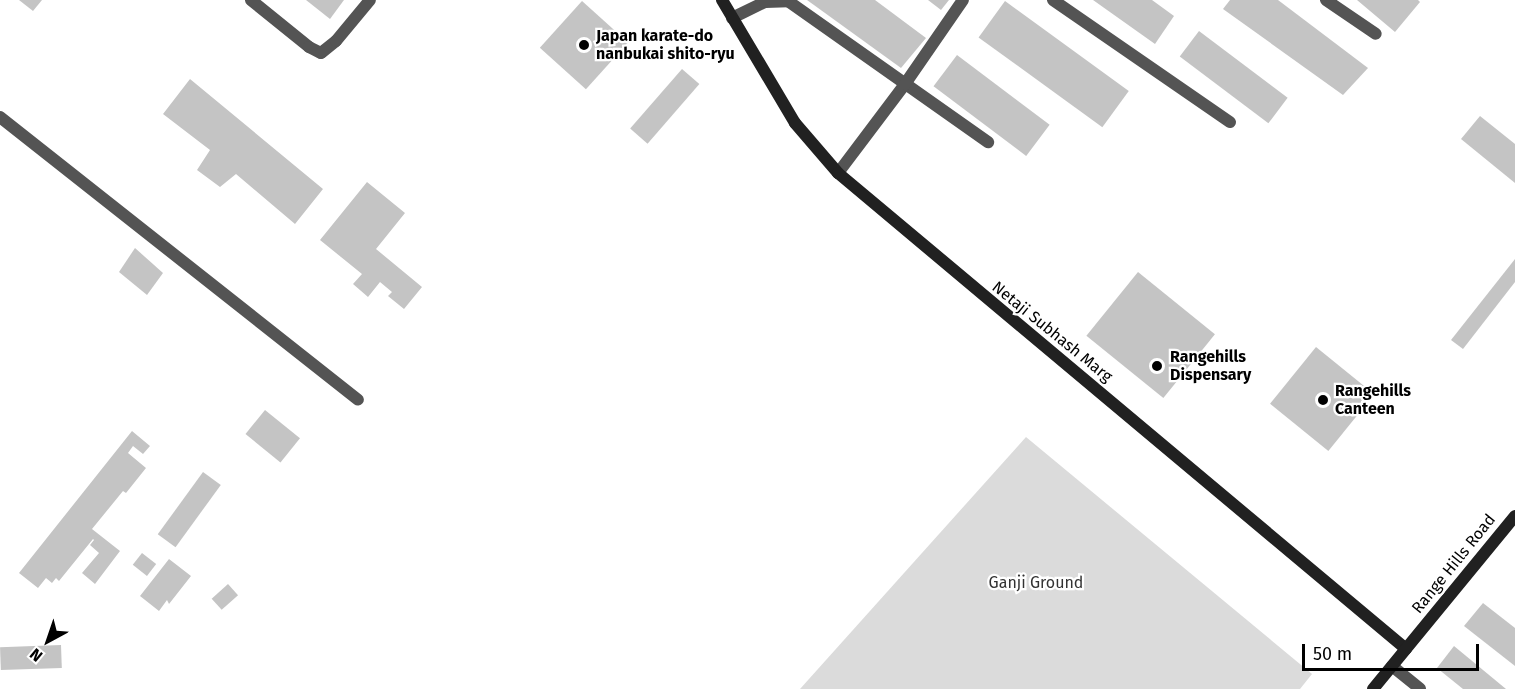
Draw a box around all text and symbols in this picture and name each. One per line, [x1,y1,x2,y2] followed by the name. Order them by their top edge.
[596,26,735,64] place label: Japan karate-do nanbukai shito-ryu
[577,38,591,52] marker: Japan karate-do nanbukai shito-ryu
[988,278,1116,386] street label: Netaji Subhash Marg
[1170,347,1251,385] place label: Rangehills Dispensary
[1148,357,1166,375] marker: Rangehills Dispensary
[1335,381,1411,419] place label: Rangehills Canteen
[1316,393,1330,407] marker: Rangehills Canteen
[1408,511,1500,617] street label: Range Hills Road
[989,573,1083,593] park label: Ganji Ground
[18,611,78,671] north arrow
[1305,632,1482,670] scale bar
[1313,643,1352,665] text: 50 m
[26,644,46,666] text: N

